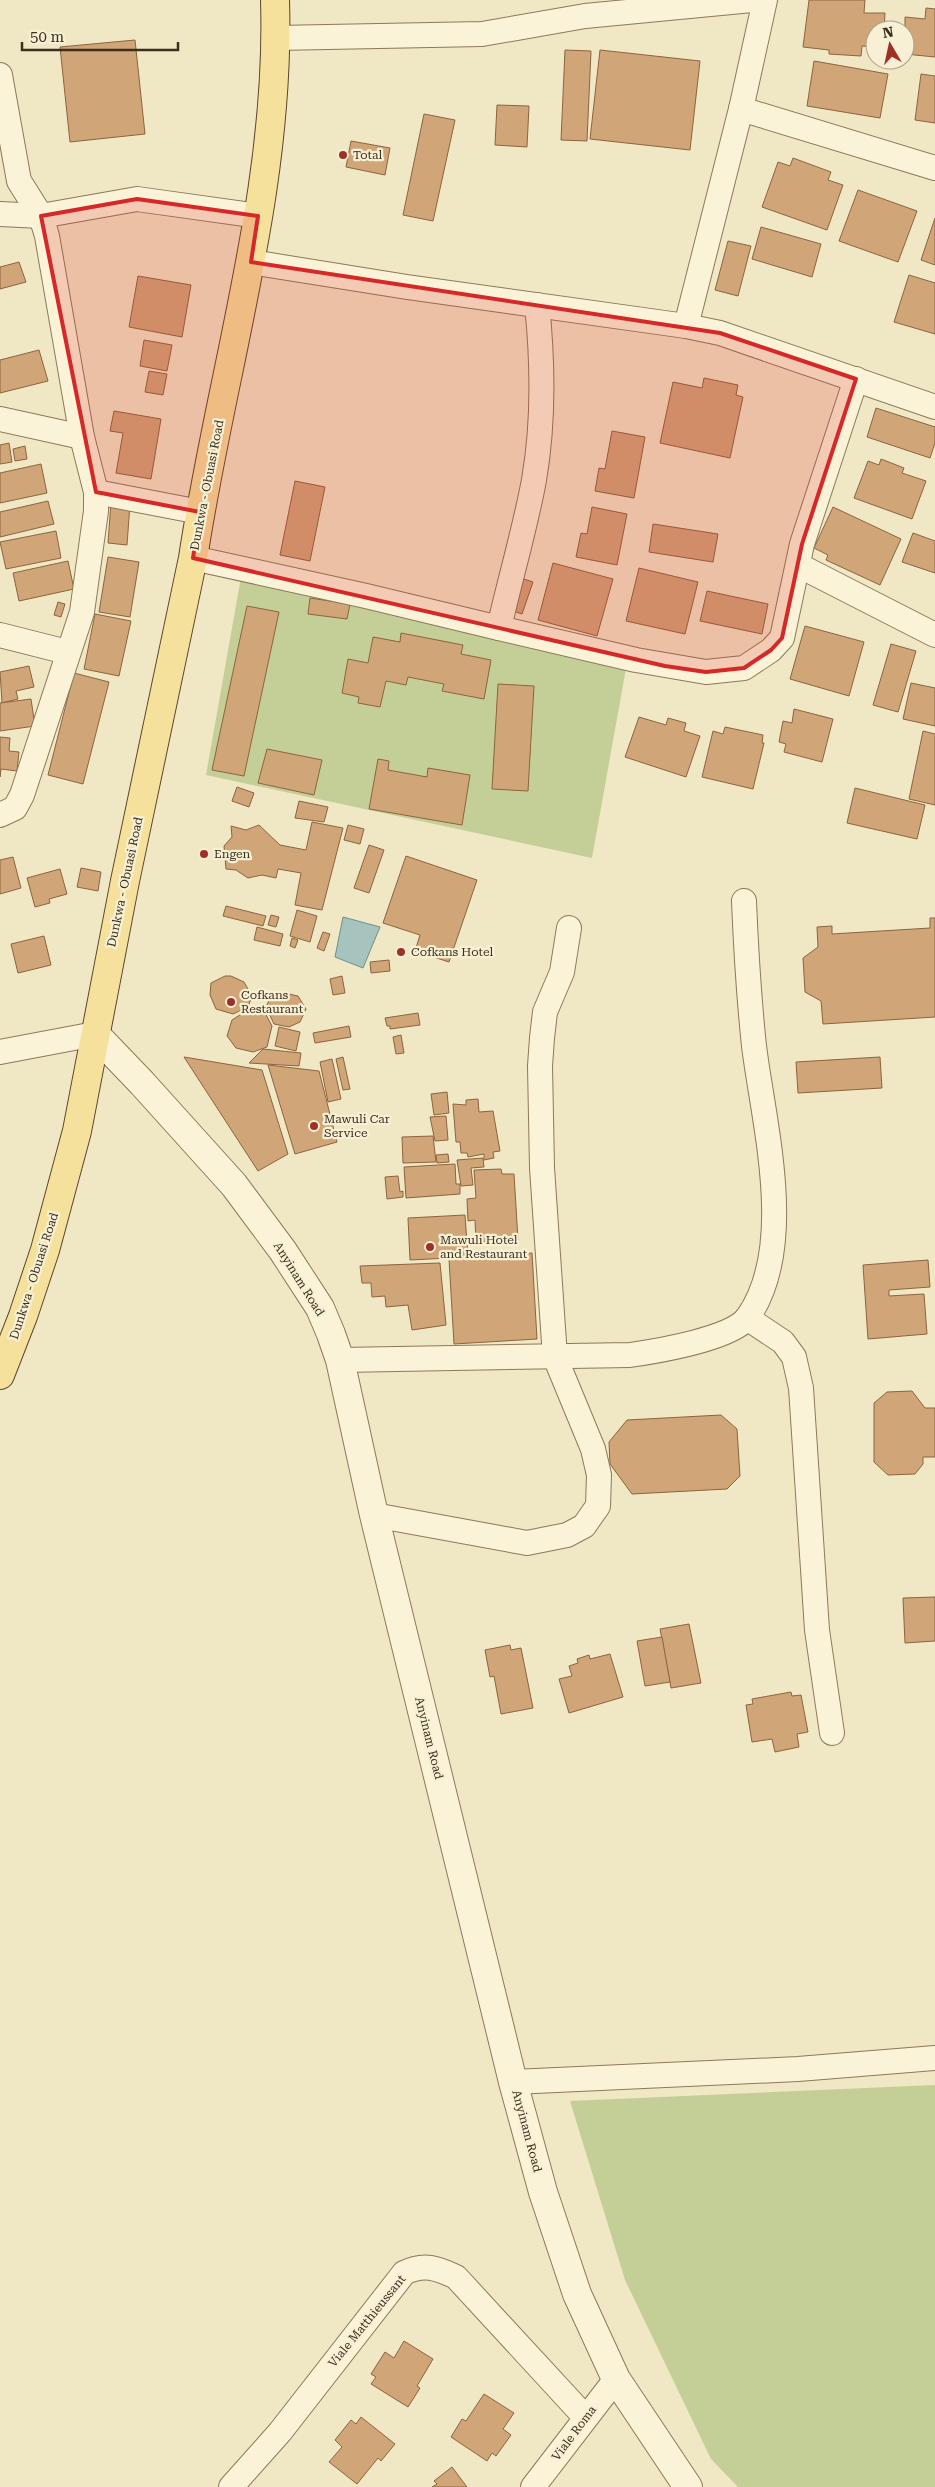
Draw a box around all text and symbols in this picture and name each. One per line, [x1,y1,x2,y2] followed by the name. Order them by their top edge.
[22,20,179,52] scale bar
[865,20,915,70] north arrow
[881,23,895,41] text: N
[30,28,65,46] text: 50 m
[353,148,383,162] place label: Total
[337,149,349,161] marker: Total
[187,418,227,551] street label: Dunkwa - Obuasi Road
[104,815,146,948] street label: Dunkwa - Obuasi Road
[214,847,251,861] place label: Engen
[198,848,210,860] marker: Engen
[411,945,493,959] place label: Cofkans Hotel
[395,946,407,958] marker: Cofkans Hotel
[241,988,304,1016] place label: Cofkans Restaurant
[225,996,237,1008] marker: Cofkans Restaurant
[324,1112,390,1140] place label: Mawuli Car Service
[308,1120,320,1132] marker: Mawuli Car Service
[7,1210,61,1341] street label: Dunkwa - Obuasi Road
[440,1233,528,1261] place label: Mawuli Hotel and Restaurant
[271,1239,328,1319] street label: Anyinam Road
[424,1241,436,1253] marker: Mawuli Hotel and Restaurant
[412,1695,446,1781] street label: Anyinam Road
[509,2088,545,2174] street label: Anyinam Road
[326,2272,409,2370] street label: Viale Matthieussant
[549,2402,599,2463] street label: Viale Roma

